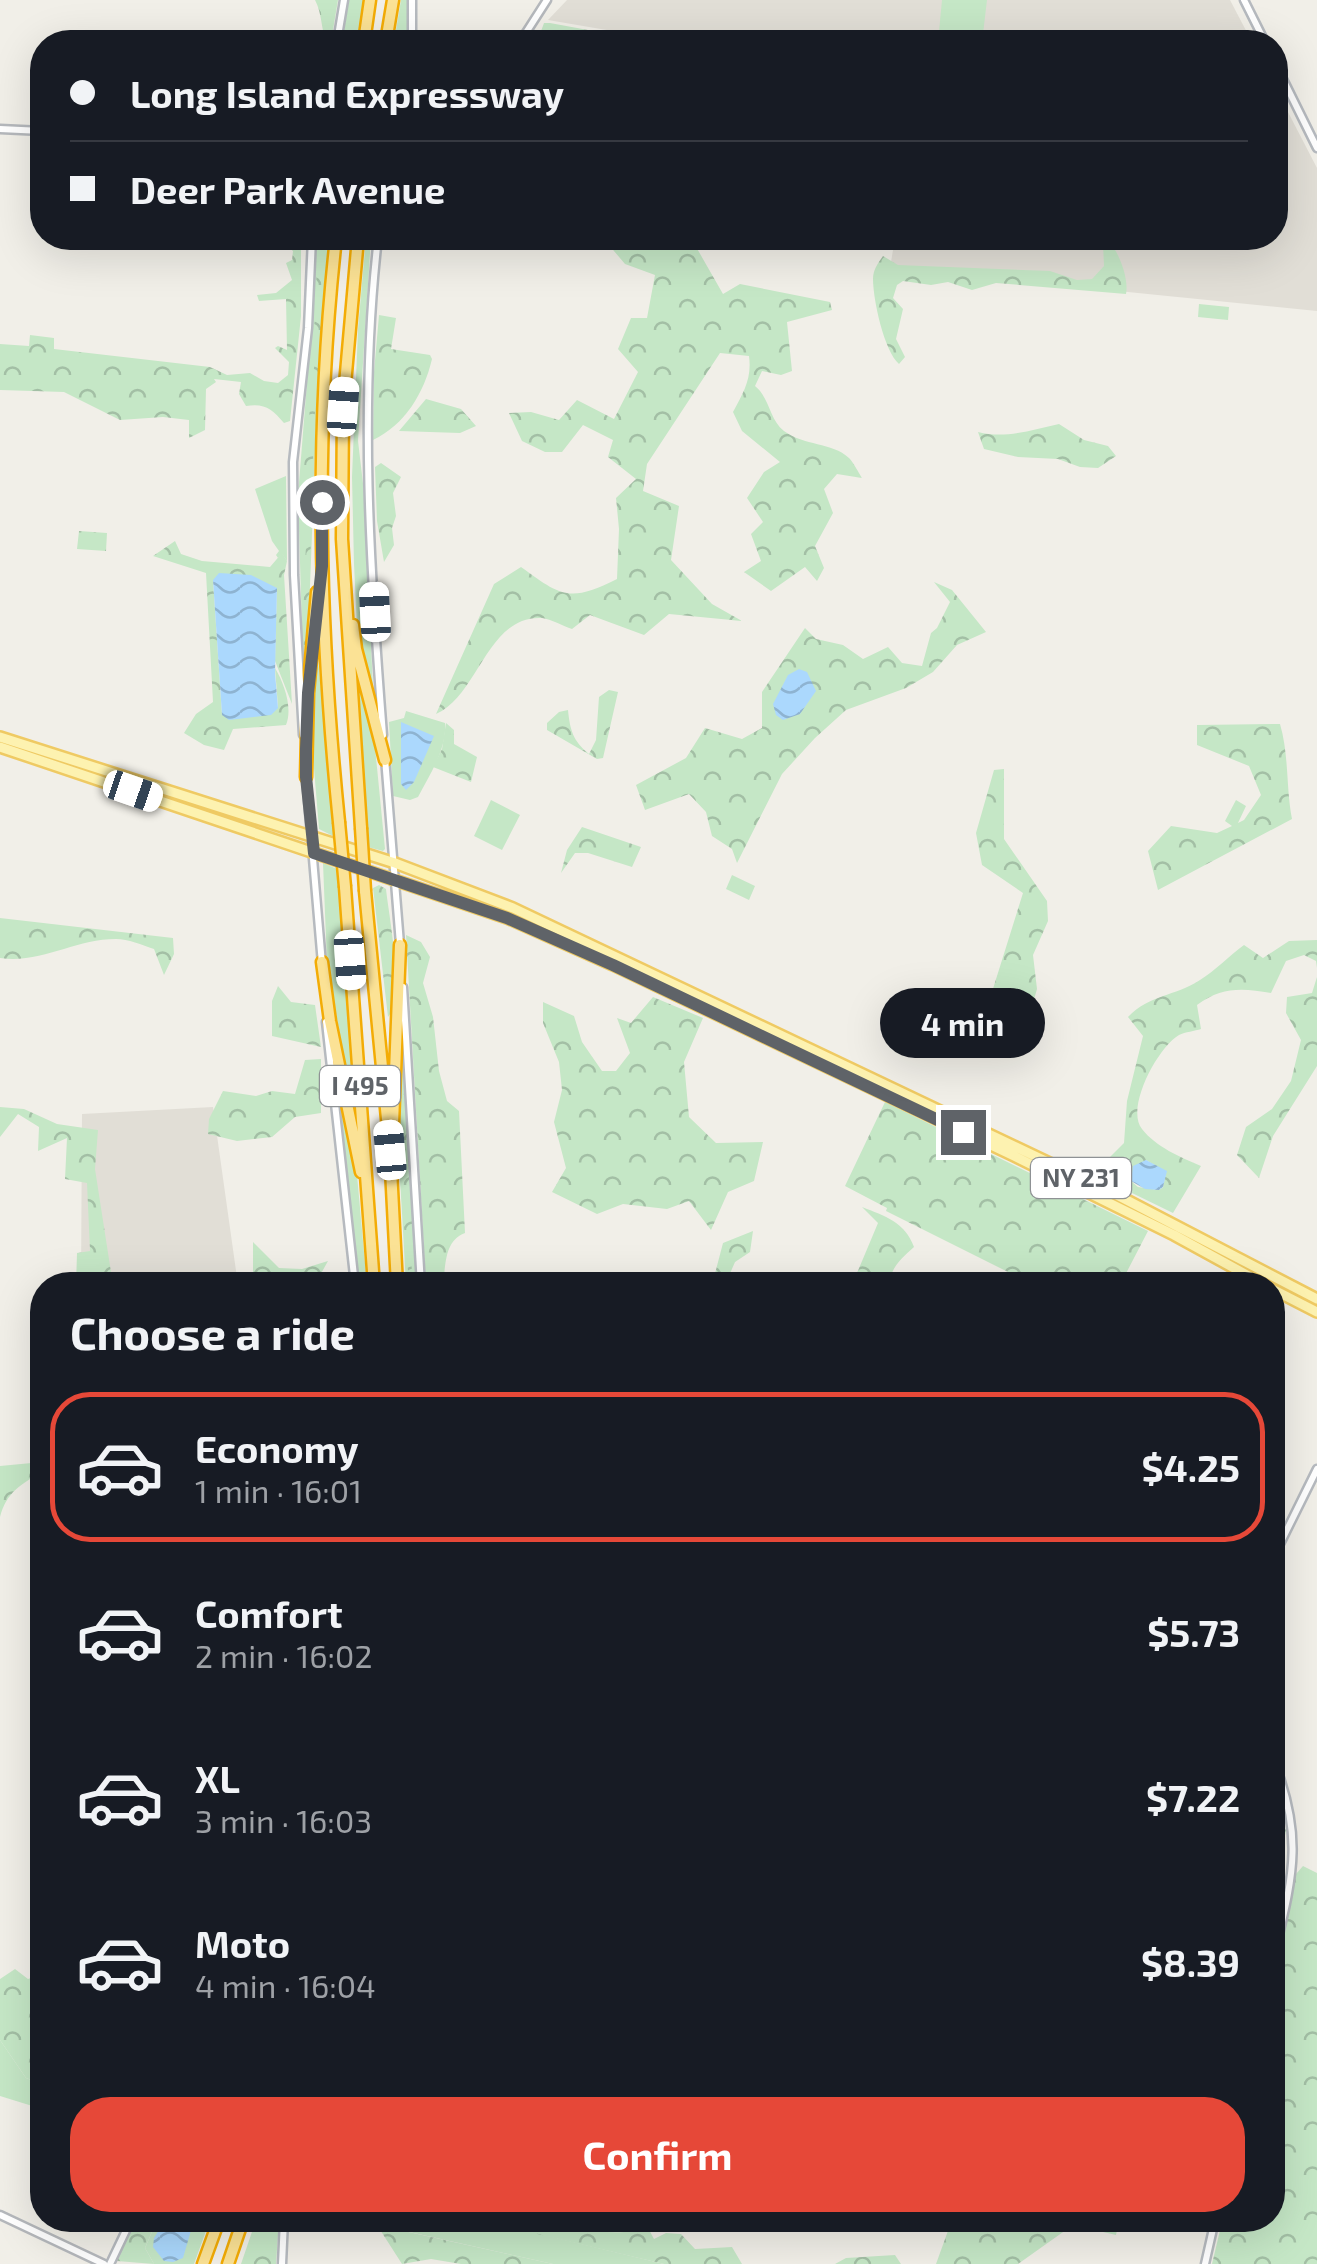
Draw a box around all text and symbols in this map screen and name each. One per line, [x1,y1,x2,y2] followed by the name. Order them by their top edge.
[130,70,564,116] text: Long Island Expressway
[130,166,446,212] text: Deer Park Avenue
[326,376,360,438] car
[300,480,345,525] route start
[358,581,392,643] car
[100,767,166,815] car
[333,929,367,991] car
[880,987,1046,1057] callout: 4 min
[921,1004,1004,1042] text: 4 min
[320,1066,400,1106] road number: I 495
[941,1110,986,1155] route end
[372,1119,408,1181] car
[1031,1158,1131,1198] road number: NY 231
[70,1305,355,1359] text: Choose a ride
[75,1422,165,1512] icon: car
[195,1425,359,1471] text: Economy
[1141,1444,1240,1490] text: $4.25
[195,1471,362,1509] text: 1 min · 16:01
[75,1587,165,1677] icon: car
[195,1590,343,1636] text: Comfort
[1147,1609,1240,1655] text: $5.73
[195,1636,372,1674] text: 2 min · 16:02
[75,1752,165,1842] icon: car
[195,1755,240,1801] text: XL
[1146,1774,1240,1820] text: $7.22
[195,1801,372,1839] text: 3 min · 16:03
[75,1917,165,2007] icon: car
[195,1920,290,1966] text: Moto
[1141,1939,1240,1985] text: $8.39
[195,1966,376,2004] text: 4 min · 16:04
[70,2097,1245,2212] button: Confirm

